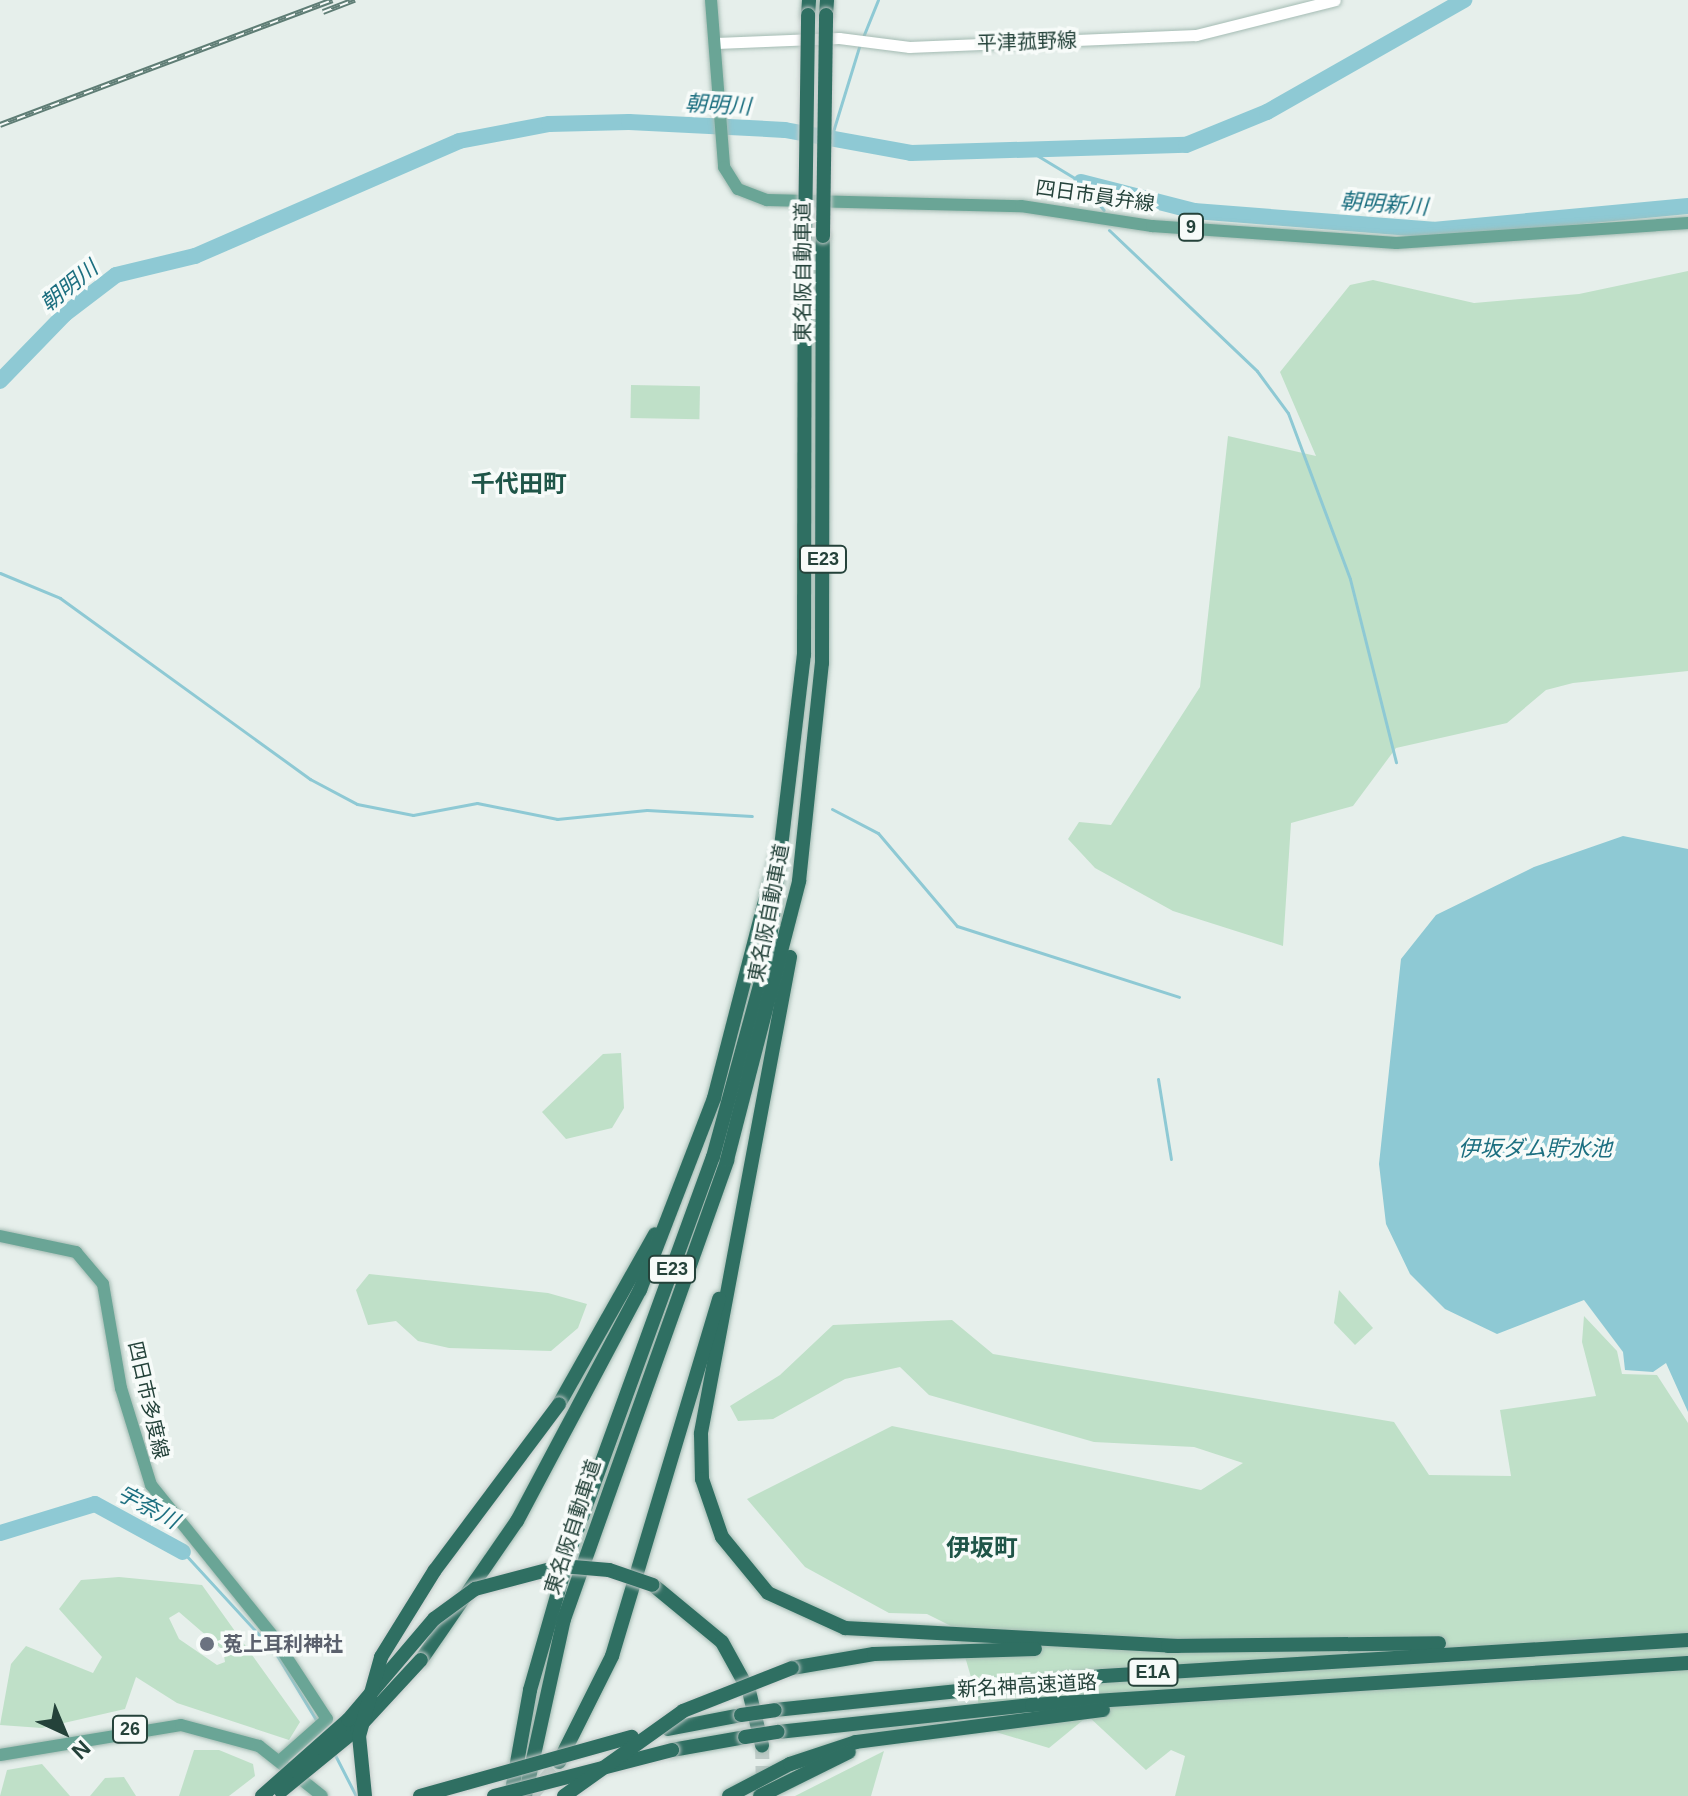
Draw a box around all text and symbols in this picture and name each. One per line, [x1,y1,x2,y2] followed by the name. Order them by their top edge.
[977,28,1077,56] street label: 平津菰野線
[684,90,752,120] water label: 朝明川
[1034,176,1156,216] street label: 四日市員弁線
[1339,188,1429,220] water label: 朝明新川
[791,202,815,342] street label: 東名阪自動車道
[1177,213,1205,241] road number: 9
[35,255,103,317] water label: 朝明川
[471,470,567,498] district label: 千代田町
[797,545,849,573] road number: E23
[744,842,794,984] street label: 東名阪自動車道
[1458,1136,1612,1162] water label: 伊坂ダム貯水池
[646,1255,698,1283] road number: E23
[123,1339,173,1461] street label: 四日市多度線
[540,1457,606,1597] street label: 東名阪自動車道
[113,1480,183,1534] water label: 宇奈川
[946,1534,1018,1562] district label: 伊坂町
[223,1632,343,1656] place label: 菟上耳利神社
[198,1635,216,1653] marker: 菟上耳利神社
[1127,1658,1179,1686] road number: E1A
[956,1670,1098,1702] street label: 新名神高速道路
[24,1692,104,1772] north arrow
[110,1715,150,1743] road number: 26
[67,1735,95,1764] text: N

